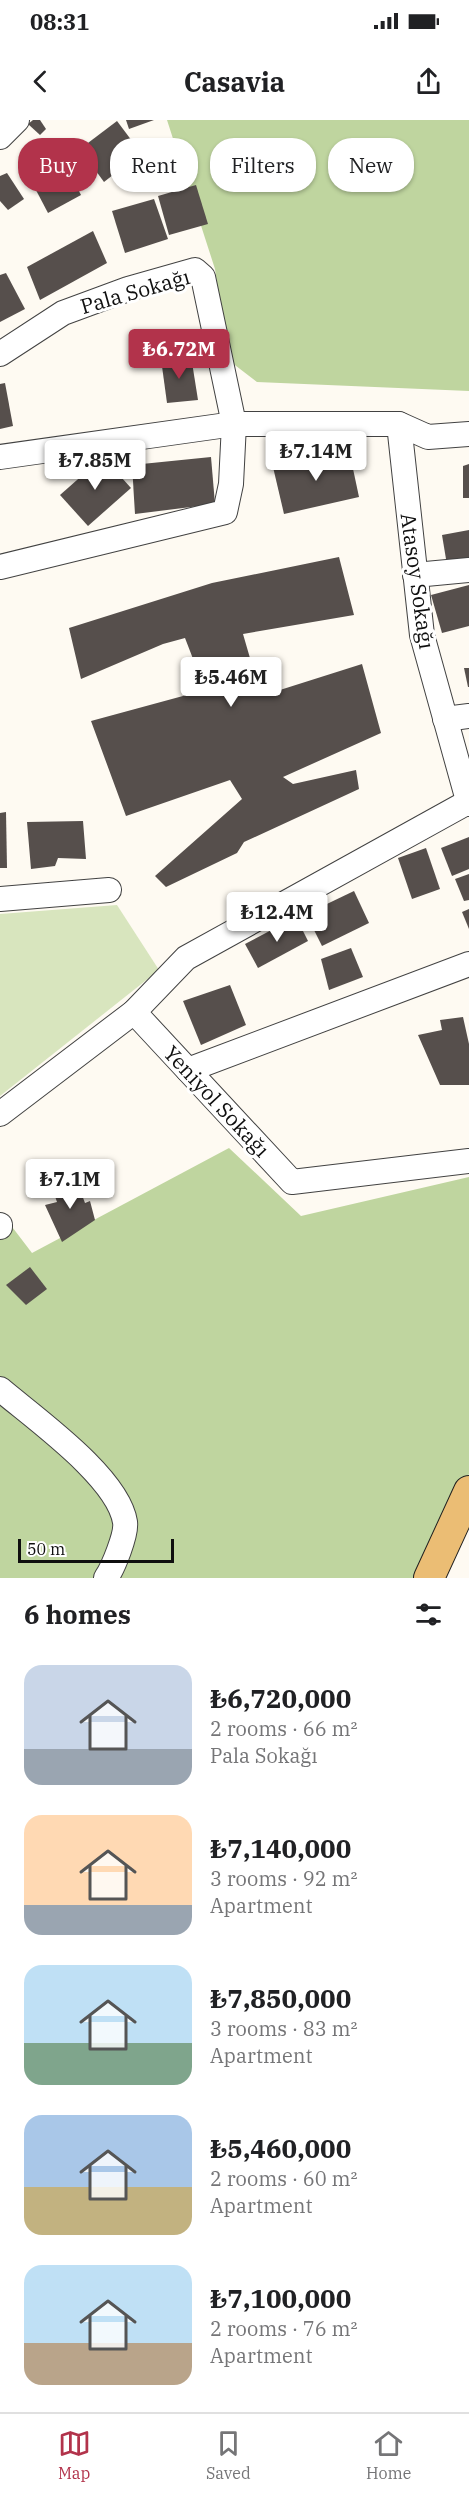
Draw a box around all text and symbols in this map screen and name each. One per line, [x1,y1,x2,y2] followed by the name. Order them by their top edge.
[30,7,89,36] text: 08:31
[184,64,285,99] text: Casavia
[24,65,57,98] icon: back
[412,65,445,98] icon: share
[18,138,98,192] chip: Buy
[110,138,198,192] chip: Rent
[210,138,316,192] chip: Filters
[328,138,414,192] chip: New
[77,262,193,320] street label: Pala Sokağı
[130,329,228,380] pin: ₺6.72M
[143,335,215,362] text: ₺6.72M
[267,431,365,482] pin: ₺7.14M
[280,437,352,464] text: ₺7.14M
[46,440,144,491] pin: ₺7.85M
[59,446,131,473] text: ₺7.85M
[395,511,441,651] street label: Atasoy Sokağı
[182,657,280,708] pin: ₺5.46M
[195,663,267,690] text: ₺5.46M
[228,892,326,943] pin: ₺12.4M
[241,898,313,925] text: ₺12.4M
[158,1039,276,1163] street label: Yeniyol Sokağı
[28,1159,112,1210] pin: ₺7.1M
[40,1165,100,1192] text: ₺7.1M
[18,1536,174,1564] scale bar
[27,1539,65,1559] text: 50 m
[24,1597,131,1631] text: 6 homes
[412,1598,445,1631] icon: filters
[210,1681,351,1715] text: ₺6,720,000
[72,1689,144,1761] icon: home
[210,1715,357,1742] text: 2 rooms · 66 m²
[210,1742,317,1769] text: Pala Sokağı
[210,1831,351,1865] text: ₺7,140,000
[72,1839,144,1911] icon: home
[210,1865,357,1892] text: 3 rooms · 92 m²
[210,1892,313,1919] text: Apartment
[210,1981,351,2015] text: ₺7,850,000
[72,1989,144,2061] icon: home
[210,2015,357,2042] text: 3 rooms · 83 m²
[210,2042,313,2069] text: Apartment
[210,2131,351,2165] text: ₺5,460,000
[72,2139,144,2211] icon: home
[210,2165,357,2192] text: 2 rooms · 60 m²
[210,2192,313,2219] text: Apartment
[210,2281,351,2315] text: ₺7,100,000
[72,2289,144,2361] icon: home
[210,2315,357,2342] text: 2 rooms · 76 m²
[210,2342,313,2369] text: Apartment
[58,2427,91,2483] tab: Map
[206,2427,251,2483] tab: Saved
[366,2427,411,2483] tab: Home

